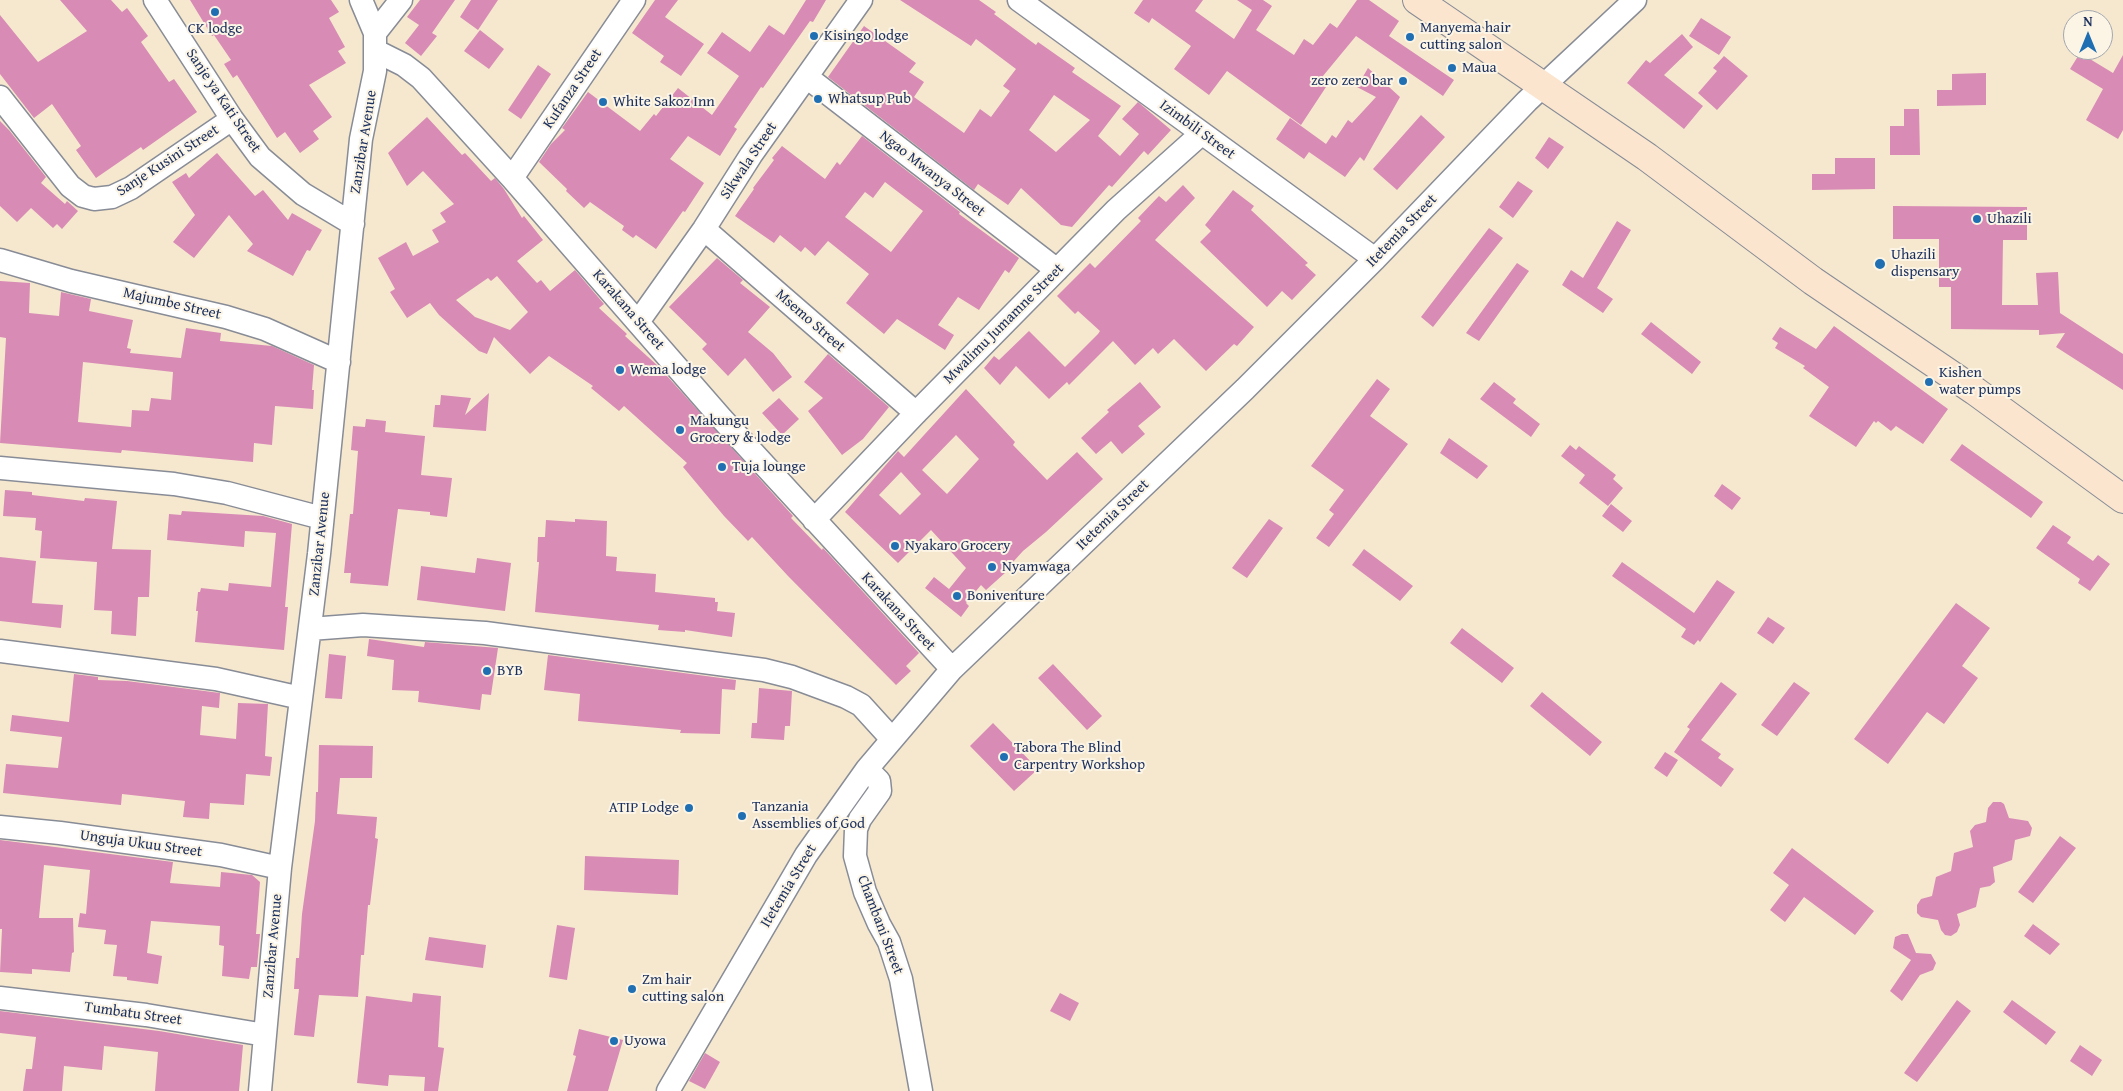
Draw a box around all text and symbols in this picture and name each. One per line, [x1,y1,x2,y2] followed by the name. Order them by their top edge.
[209,6,221,18] marker: CK lodge
[2063,10,2113,60] north arrow
[2083,11,2093,31] text: N
[1420,19,1511,54] place label: Manyema hair cutting salon
[188,20,242,38] place label: CK lodge
[824,27,908,45] place label: Kisingo lodge
[808,30,820,42] marker: Kisingo lodge
[1404,31,1416,43] marker: Manyema hair cutting salon
[182,46,264,156] street label: Sanje ya Kati Street
[540,46,606,132] street label: Kufanza Street
[1462,59,1497,77] place label: Maua
[1446,62,1458,74] marker: Maua
[1311,72,1393,90] place label: zero zero bar
[1397,75,1409,87] marker: zero zero bar
[347,89,381,195] street label: Zanzibar Avenue
[828,90,911,108] place label: Whatsup Pub
[613,93,715,111] place label: White Sakoz Inn
[812,93,824,105] marker: Whatsup Pub
[597,96,609,108] marker: White Sakoz Inn
[1156,96,1238,164] street label: Izimbili Street
[717,119,781,203] street label: Sikwala Street
[114,121,222,201] street label: Sanje Kusini Street
[876,127,988,221] street label: Ngao Mwanya Street
[1363,191,1441,271] street label: Itetemia Street
[1987,210,2032,228] place label: Uhazili
[1971,213,1983,225] marker: Uhazili
[1891,246,1959,281] place label: Uhazili dispensary
[1873,257,1887,271] marker: Uhazili dispensary
[940,260,1068,388] street label: Mwalimu Jumamne Street
[588,266,668,354] street label: Karakana Street
[121,284,223,324] street label: Majumbe Street
[771,286,849,356] street label: Msemo Street
[630,361,706,379] place label: Wema lodge
[614,364,626,376] marker: Wema lodge
[1939,364,2021,399] place label: Kishen water pumps
[1923,376,1935,388] marker: Kishen water pumps
[690,412,791,447] place label: Makungu Grocery & lodge
[674,424,686,436] marker: Makungu Grocery & lodge
[732,458,806,476] place label: Tuja lounge
[716,461,728,473] marker: Tuja lounge
[1073,476,1153,554] street label: Itetemia Street
[306,491,334,597] street label: Zanzibar Avenue
[905,537,1011,555] place label: Nyakaro Grocery
[889,540,901,552] marker: Nyakaro Grocery
[1002,558,1070,576] place label: Nyamwaga
[986,561,998,573] marker: Nyamwaga
[857,569,939,655] street label: Karakana Street
[967,587,1045,605] place label: Boniventure
[951,590,963,602] marker: Boniventure
[497,662,523,680] place label: BYB
[481,665,493,677] marker: BYB
[1014,739,1145,774] place label: Tabora The Blind Carpentry Workshop
[998,751,1010,763] marker: Tabora The Blind Carpentry Workshop
[752,798,865,833] place label: Tanzania Assemblies of God
[609,799,679,817] place label: ATIP Lodge
[683,802,695,814] marker: ATIP Lodge
[736,810,748,822] marker: Tanzania Assemblies of God
[79,827,203,861] street label: Unguja Ukuu Street
[757,841,821,931] street label: Itetemia Street
[853,873,907,977] street label: Chambani Street
[259,893,287,999] street label: Zanzibar Avenue
[642,971,724,1006] place label: Zm hair cutting salon
[626,983,638,995] marker: Zm hair cutting salon
[83,998,183,1030] street label: Tumbatu Street
[624,1032,666,1050] place label: Uyowa
[608,1035,620,1047] marker: Uyowa

